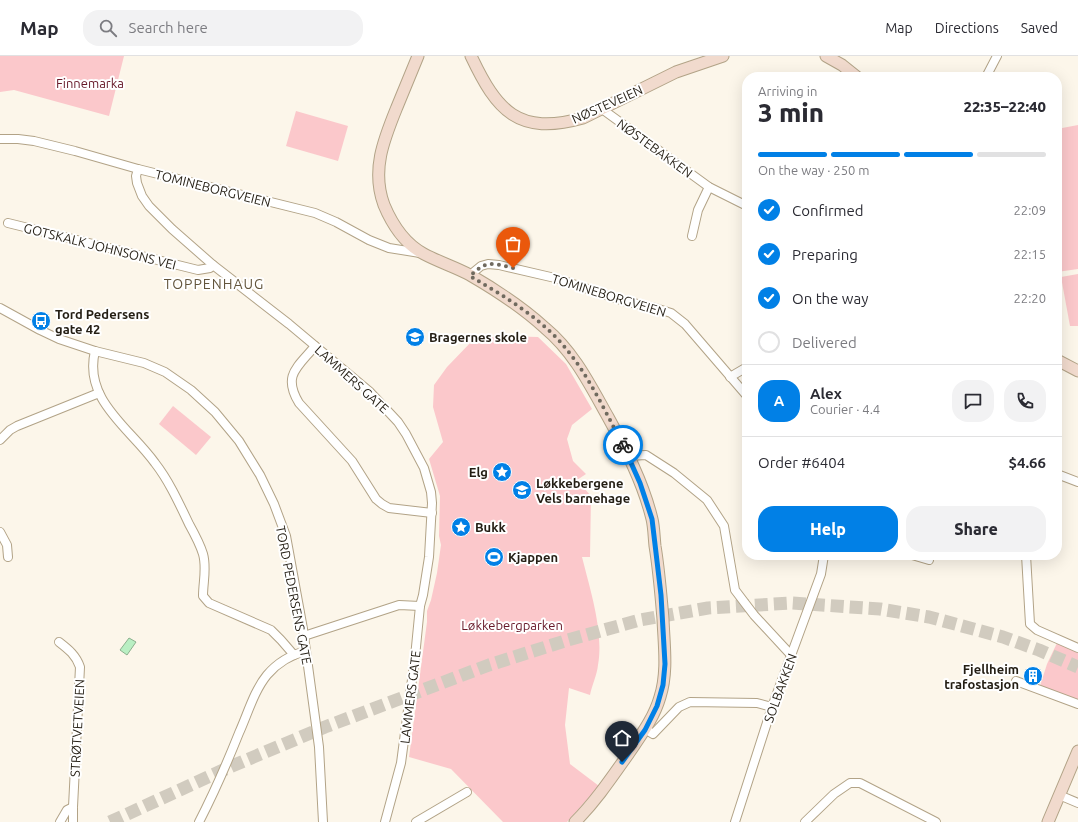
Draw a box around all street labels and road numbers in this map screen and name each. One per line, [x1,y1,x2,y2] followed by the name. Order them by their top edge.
[569,82,645,126] street label: NØSTEVEIEN
[615,116,695,180] street label: NØSTEBAKKEN
[154,167,272,209] street label: TOMINEBORGVEIEN
[22,220,178,272] street label: GOTSKALK JOHNSONS VEI
[550,271,668,319] street label: TOMINEBORGVEIEN
[312,342,392,416] street label: LAMMERS GATE
[274,524,314,666] street label: TORD PEDERSENS GATE
[397,649,423,745] street label: LAMMERS GATE
[761,651,799,725] street label: SOLBAKKEN
[67,679,87,777] street label: STRØTVETVEIEN

